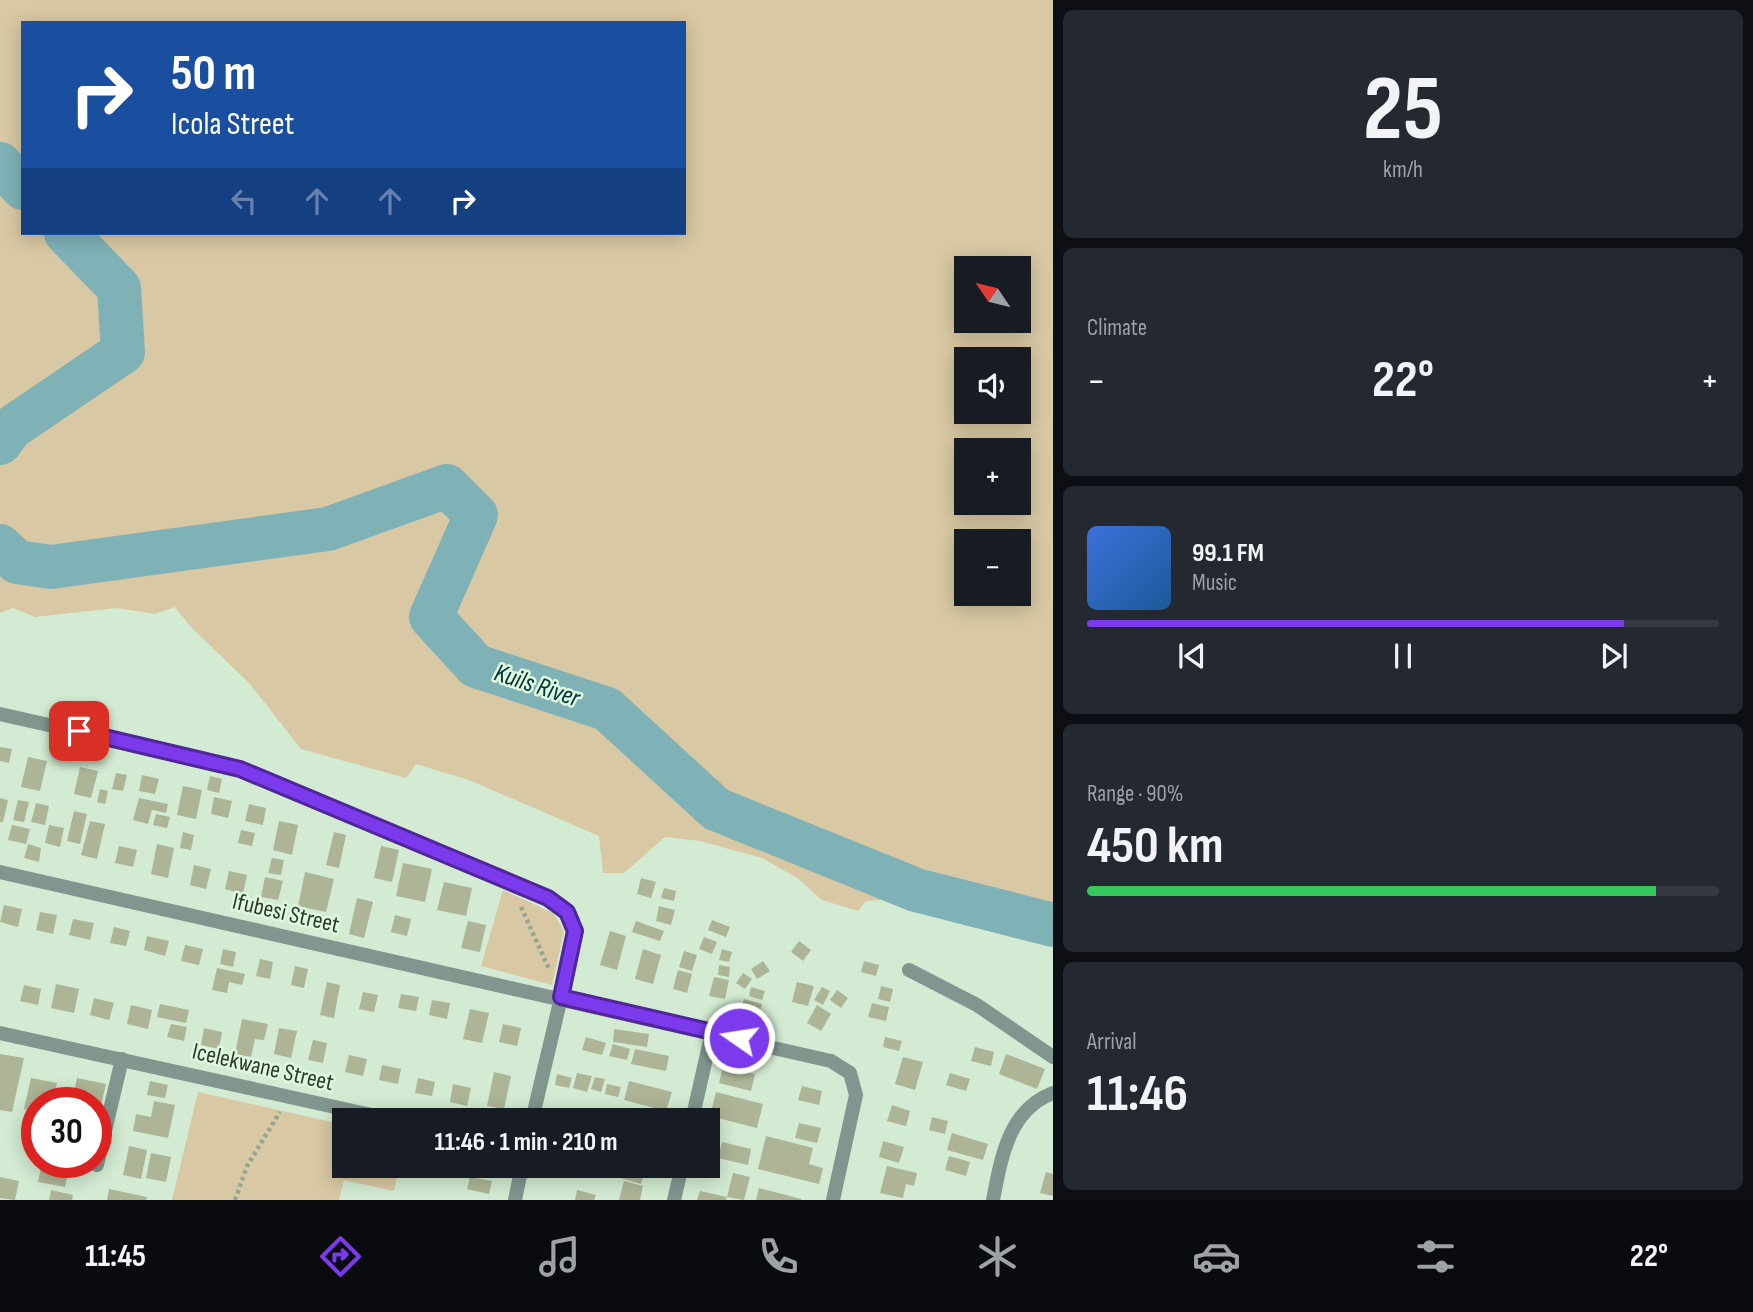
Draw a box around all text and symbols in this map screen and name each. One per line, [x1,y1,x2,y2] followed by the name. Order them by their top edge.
[171,45,256,104] text: 50 m
[56,49,147,140] icon: right
[1363,56,1443,165] text: 25
[171,105,294,144] text: Icola Street
[1383,156,1423,184] text: km/h
[225,182,263,220] icon: left
[298,182,336,220] icon: ahead
[371,182,409,220] icon: ahead
[444,182,482,220] icon: right
[954,256,1031,332] north arrow
[954,256,1031,606] map controls
[1087,314,1147,342] text: Climate
[954,347,1031,424] button: sound
[1372,349,1434,412] text: 22°
[1087,359,1106,404] text: −
[1700,359,1719,404] text: +
[954,438,1031,515] button: +
[954,529,1031,606] button: −
[1192,538,1264,569] text: 99.1 FM
[1192,569,1237,597] text: Music
[1173,637,1211,675] icon: previous
[1384,637,1422,675] icon: pause
[1595,637,1633,675] icon: next
[490,658,585,715] water label: Kuils River
[49,701,109,761] pin
[60,712,98,750] icon: arrive
[1087,780,1183,808] text: Range · 90%
[1087,815,1223,878] text: 450 km
[230,887,342,939] street label: Ifubesi Street
[702,1001,776,1075] position arrow
[1087,1028,1136,1056] text: Arrival
[190,1037,336,1097] street label: Icelekwane Street
[1087,1063,1188,1126] text: 11:46
[21,1087,112,1178] speed limit sign: 30
[435,1127,617,1158] text: 11:46 · 1 min · 210 m
[316,1232,365,1281] icon: directions
[535,1232,584,1281] icon: music
[754,1232,803,1281] icon: phone
[973,1232,1022,1281] icon: climate
[1192,1232,1241,1281] icon: car
[1411,1232,1460,1281] icon: filters
[85,1237,146,1276] text: 11:45
[1630,1237,1668,1276] text: 22°

